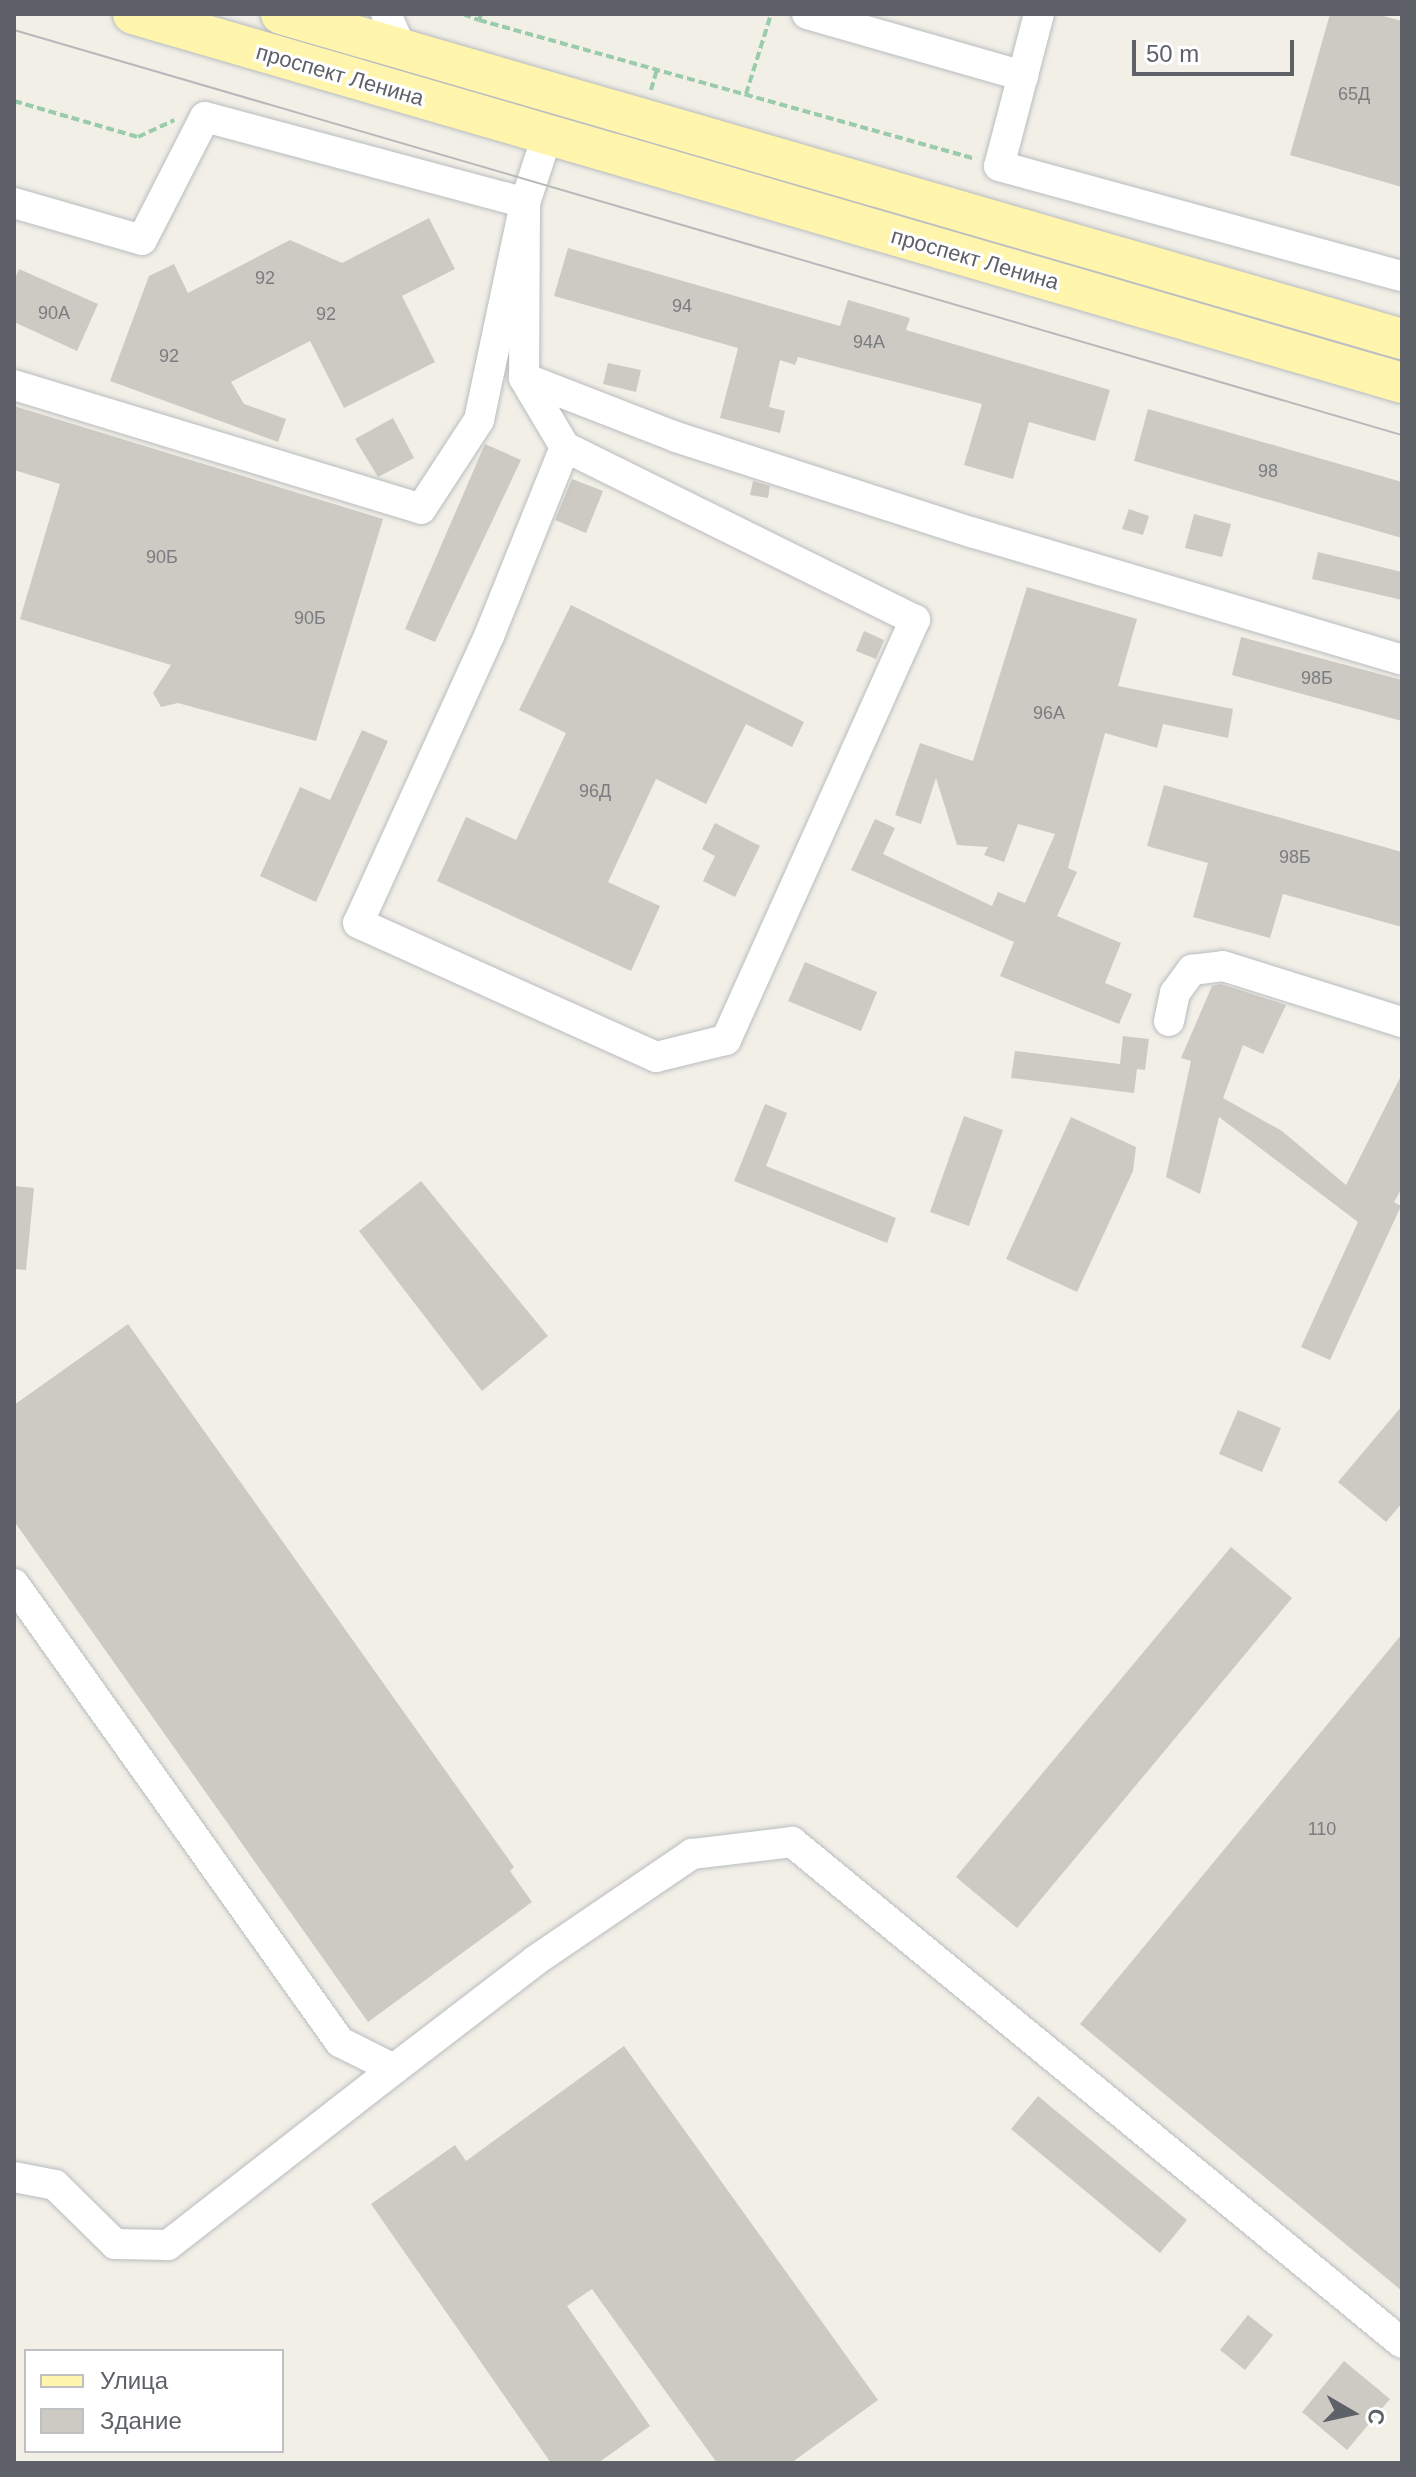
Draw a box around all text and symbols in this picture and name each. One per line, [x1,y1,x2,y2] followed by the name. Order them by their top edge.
[1136,24,1298,74] scale bar
[253,38,427,112] street label: проспект Ленина
[1146,40,1199,67] text: 50 m
[1338,83,1370,105] house number: 65Д
[888,222,1062,296] street label: проспект Ленина
[255,267,275,289] house number: 92
[672,295,692,317] house number: 94
[38,302,70,324] house number: 90А
[316,303,336,325] house number: 92
[853,331,885,353] house number: 94А
[159,345,179,367] house number: 92
[1258,460,1278,482] house number: 98
[146,546,178,568] house number: 90Б
[294,607,326,629] house number: 90Б
[1301,667,1333,689] house number: 98Б
[1033,702,1065,724] house number: 96А
[579,780,611,802] house number: 96Д
[1279,846,1311,868] house number: 98Б
[1308,1818,1336,1840] house number: 110
[24,2349,284,2453] legend
[100,2367,168,2394] text: Улица
[1312,2373,1392,2453] north arrow
[100,2407,182,2434] text: Здание
[1363,2407,1390,2427] text: С

